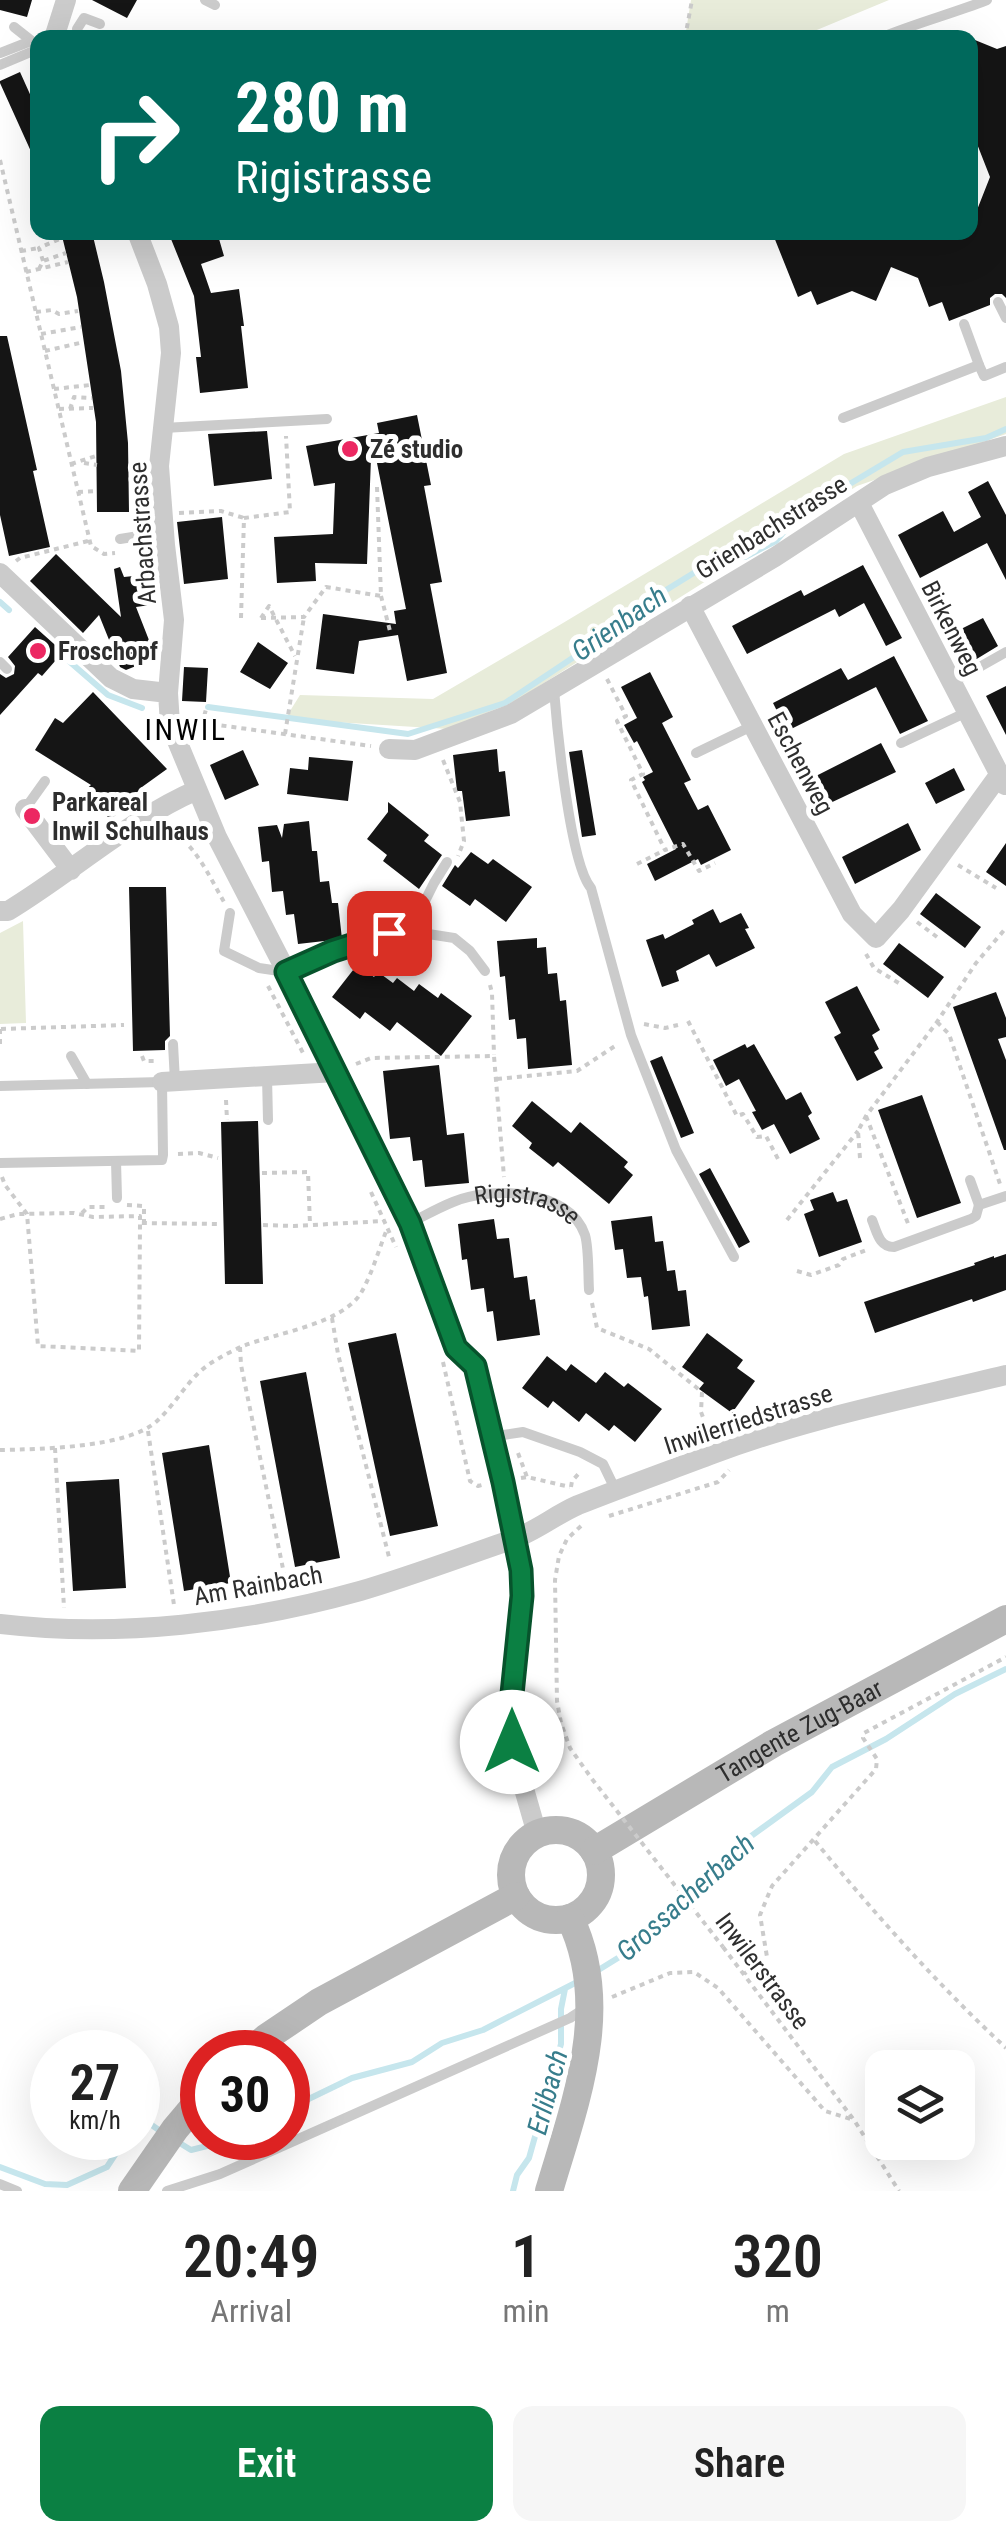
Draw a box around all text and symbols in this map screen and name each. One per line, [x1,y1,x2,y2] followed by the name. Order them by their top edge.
[235,67,409,149] text: 280 m
[70,70,200,200] icon: right
[235,151,432,204] text: Rigistrasse
[370,435,463,464] place label: Zé studio
[339,438,361,460] marker: Zé studio
[123,461,162,605] street label: Arbachstrasse
[691,469,852,585] street label: Grienbachstrasse
[915,576,988,680] street label: Birkenweg
[565,579,673,668] water label: Grienbach
[58,637,158,666] place label: Froschopf
[27,640,49,662] marker: Froschopf
[762,707,840,819] street label: Eschenweg
[144,712,228,747] district label: INWIL
[52,788,209,846] place label: Parkareal Inwil Schulhaus
[21,805,43,827] marker: Parkareal Inwil Schulhaus
[347,891,432,976] pin
[362,906,417,961] icon: arrive
[472,1179,587,1230] street label: Rigistrasse
[660,1379,836,1460] street label: Inwilerriedstrasse
[192,1560,325,1611] street label: Am Rainbach
[711,1674,888,1789] street label: Tangente Zug-Baar
[460,1690,564,1794] position arrow
[610,1827,761,1968] water label: Grossacherbach
[710,1908,816,2035] street label: Inwilerstrasse
[180,2030,310,2160] speed limit sign: 30
[520,2046,575,2138] water label: Erlibach
[865,2050,975,2160] map controls
[865,2050,975,2160] button: layers
[70,2054,120,2112] text: 27
[69,2106,121,2135] text: km/h
[183,2221,320,2292] text: 20:49
[511,2221,541,2292] text: 1
[732,2221,823,2292] text: 320
[211,2292,292,2330] text: Arrival
[503,2292,549,2330] text: min
[766,2292,790,2330] text: m
[40,2406,493,2521] button: Exit
[513,2406,966,2521] button: Share

